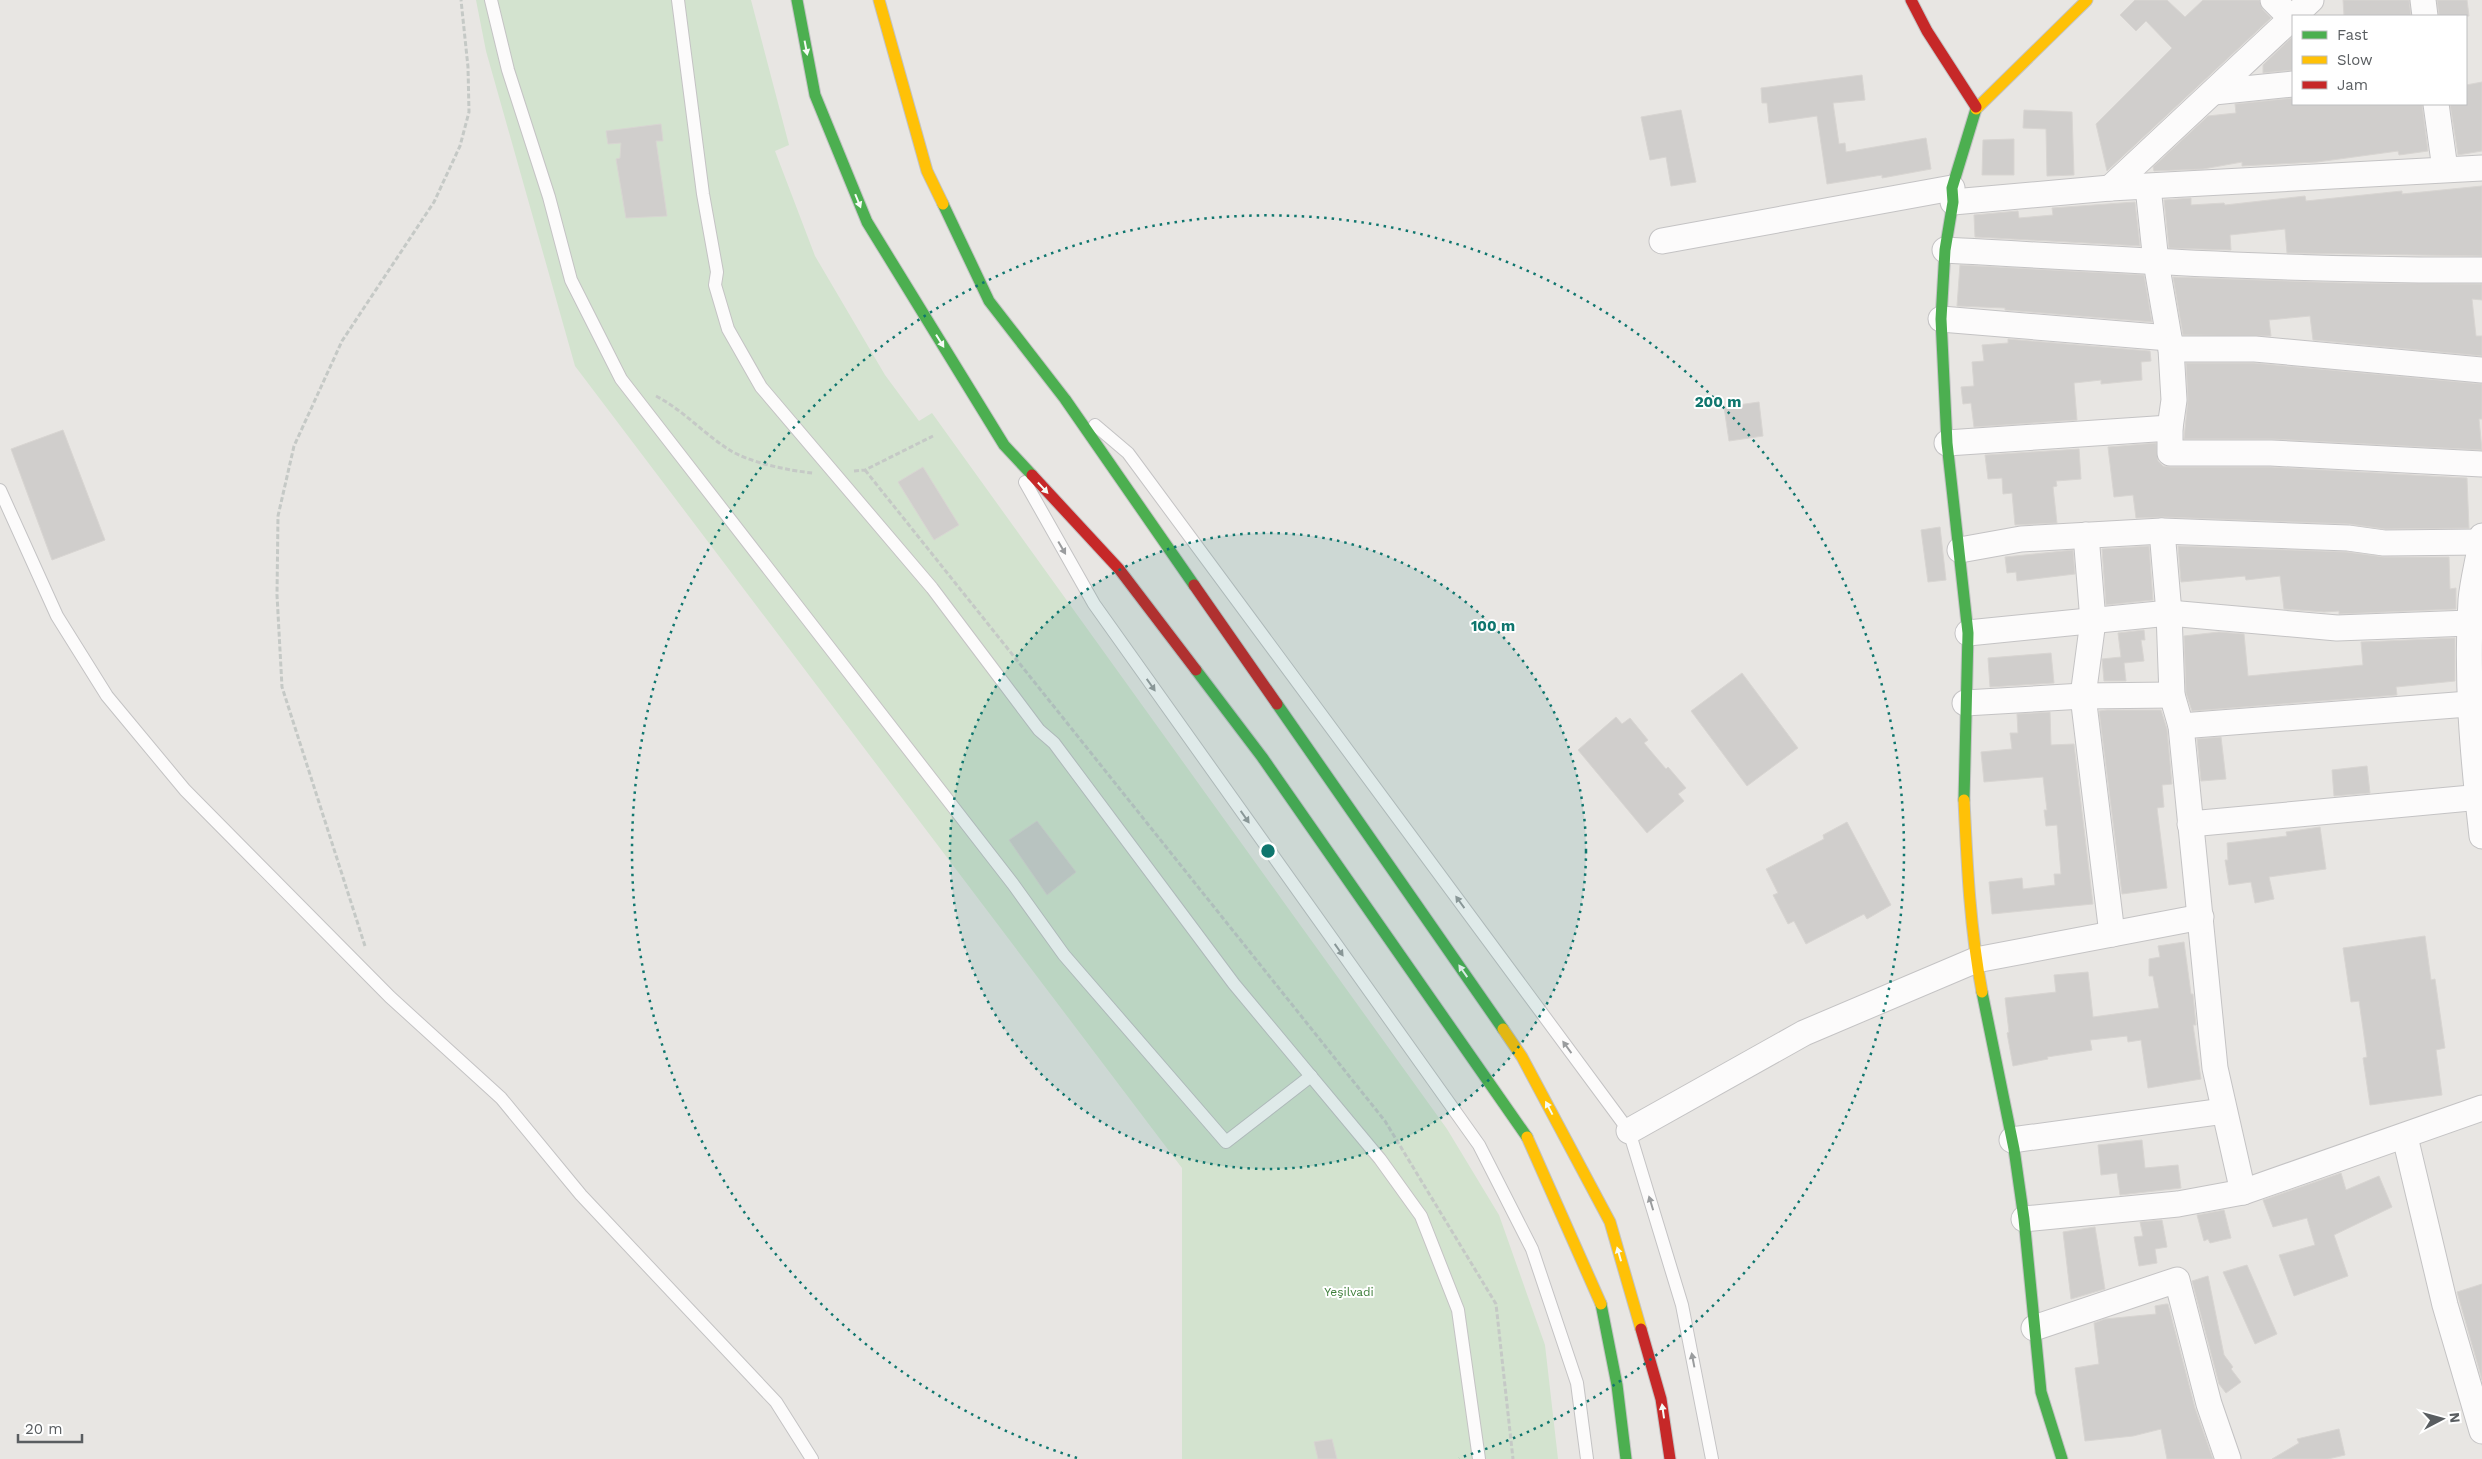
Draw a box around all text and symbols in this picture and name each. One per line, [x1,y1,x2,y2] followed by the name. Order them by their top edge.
[2292,15,2467,105] legend
[2337,26,2369,44] text: Fast
[803,40,811,56] one-way arrow
[2337,51,2373,69] text: Slow
[2337,76,2368,94] text: Jam
[855,194,863,208] one-way arrow
[936,335,945,348] one-way arrow
[1695,393,1741,411] text: 200 m
[1037,481,1049,493] one-way arrow
[1058,542,1067,555] one-way arrow
[1471,617,1515,635] text: 100 m
[1146,678,1156,691] one-way arrow
[1240,810,1250,824] one-way arrow
[1259,842,1277,860] centre of rings
[1455,895,1465,909] one-way arrow
[1334,943,1344,957] one-way arrow
[1458,964,1468,978] one-way arrow
[1562,1040,1572,1053] one-way arrow
[1545,1101,1553,1115] one-way arrow
[1646,1195,1654,1210] one-way arrow
[1614,1247,1622,1262] one-way arrow
[1324,1285,1374,1299] park label: Yeşilvadi
[1688,1351,1696,1367] one-way arrow
[2417,1394,2467,1444] north arrow
[1658,1402,1666,1418] one-way arrow
[18,1412,81,1444] scale bar
[2446,1412,2463,1424] text: N
[25,1420,63,1438] text: 20 m

